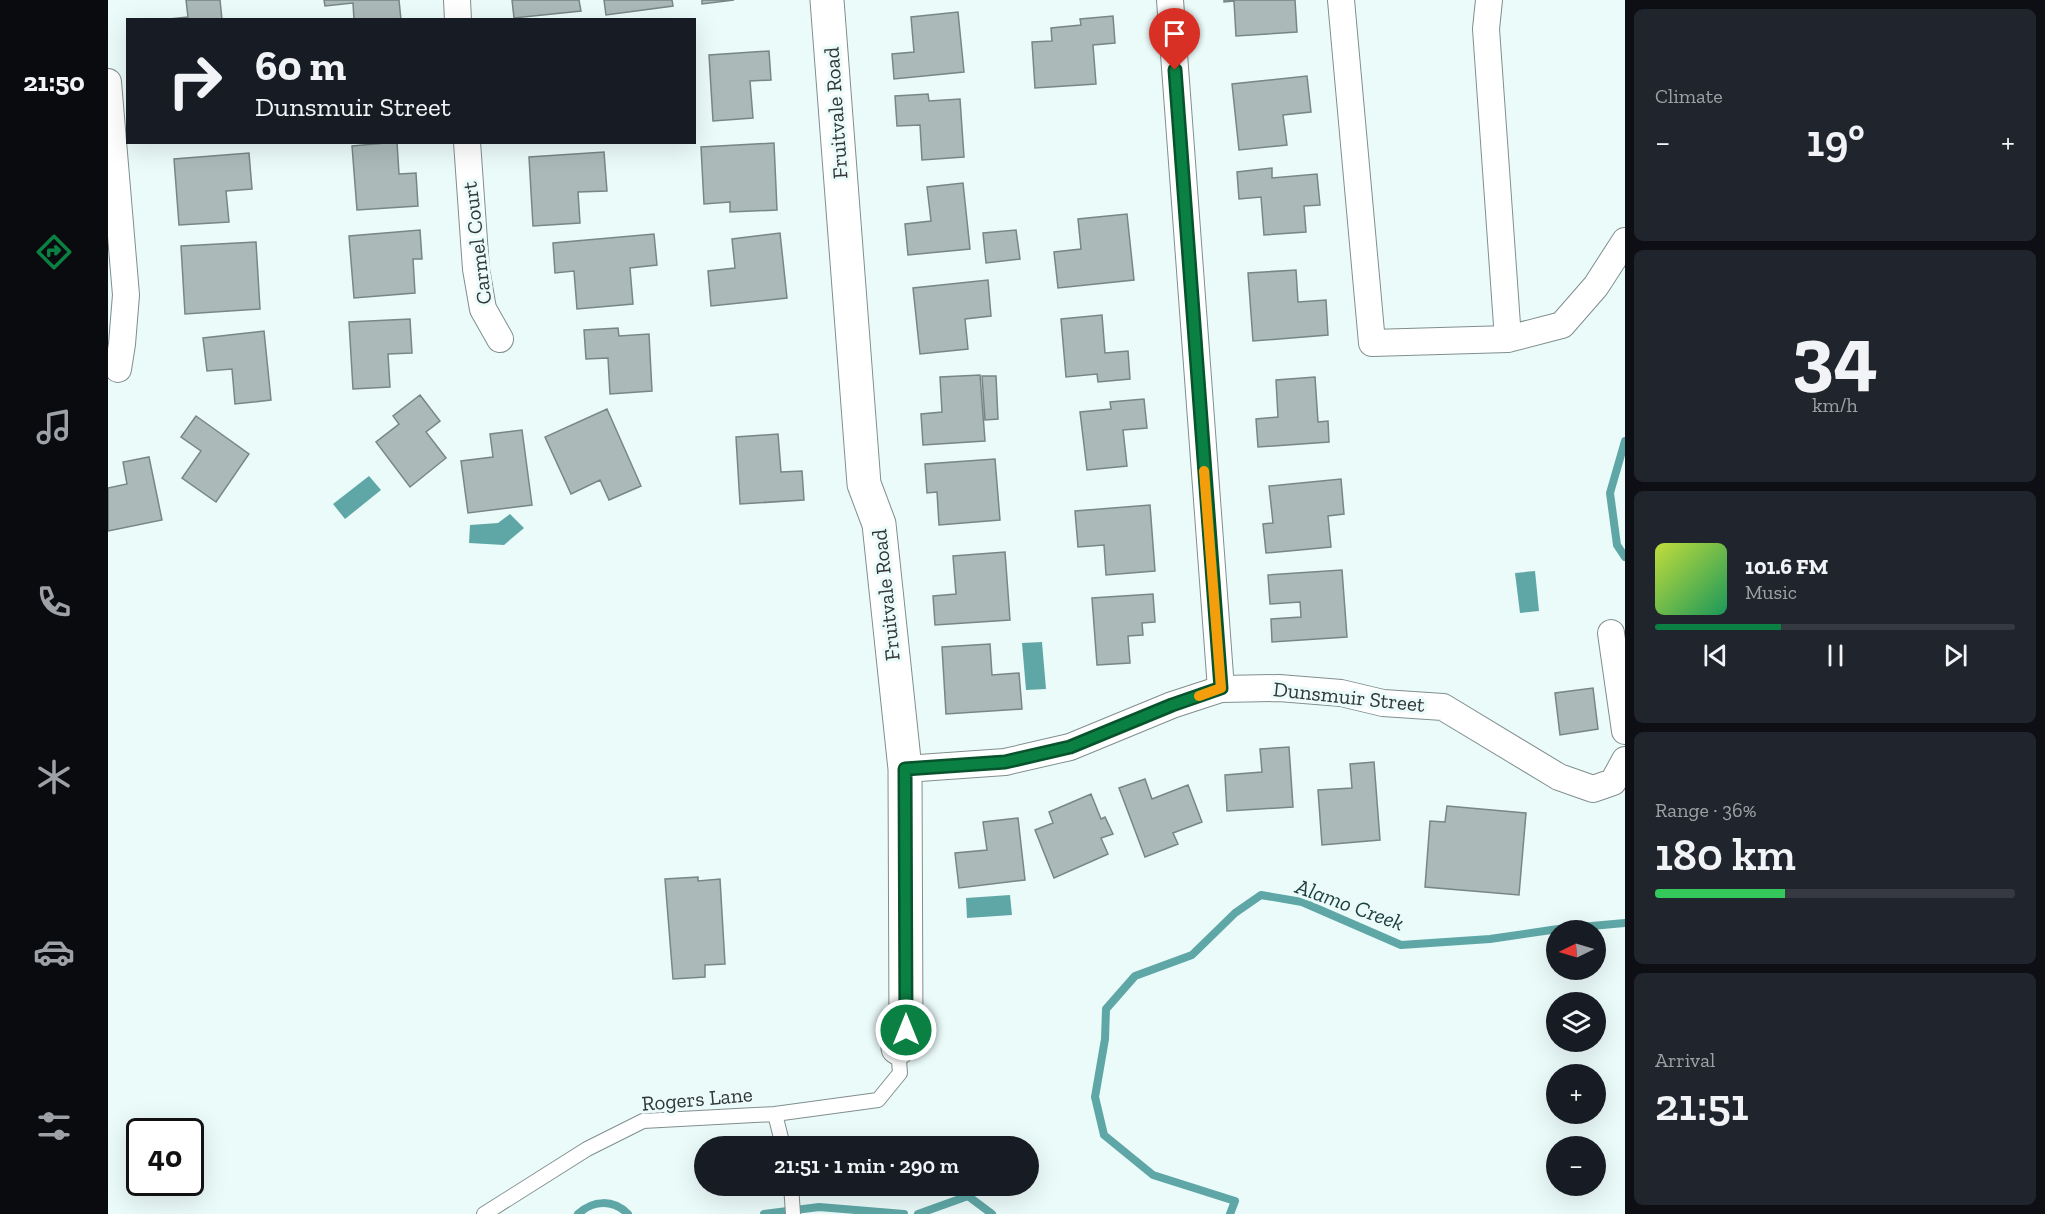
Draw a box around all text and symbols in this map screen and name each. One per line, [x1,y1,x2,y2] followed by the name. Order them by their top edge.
[1149,8,1200,70] pin
[1158,17,1191,50] icon: arrive
[255,40,346,91] text: 60 m
[156,42,234,120] icon: right
[818,46,853,180] street label: Fruitvale Road
[23,66,85,98] text: 21:50
[1655,84,1723,108] text: Climate
[255,91,451,123] text: Dunsmuir Street
[1807,114,1865,168] text: 19°
[1655,122,1670,161] text: −
[2001,122,2015,161] text: +
[457,180,496,306] street label: Carmel Court
[33,231,75,273] icon: directions
[1792,307,1878,401] text: 34
[1812,393,1858,417] text: km/h
[33,406,75,448] icon: music
[866,528,905,662] street label: Fruitvale Road
[1745,553,1828,580] text: 101.6 FM
[1745,580,1797,604] text: Music
[33,581,75,623] icon: phone
[1699,639,1732,672] icon: previous
[1819,639,1852,672] icon: pause
[1939,639,1972,672] icon: next
[1272,676,1426,717] street label: Dunsmuir Street
[33,756,75,798] icon: climate
[1655,798,1756,822] text: Range · 36%
[1655,828,1796,882] text: 180 km
[1291,872,1408,937] water label: Alamo Creek
[1546,920,1606,980] north arrow
[1546,920,1606,1196] map controls
[33,931,75,973] icon: car
[1546,992,1606,1052] button: layers
[874,998,938,1062] position arrow
[1655,1048,1715,1072] text: Arrival
[1546,1064,1606,1124] button: +
[1655,1078,1749,1132] text: 21:51
[641,1081,754,1116] street label: Rogers Lane
[33,1105,75,1147] icon: filters
[126,1118,204,1196] speed limit sign: 40
[1546,1136,1606,1196] button: −
[774,1152,959,1179] text: 21:51 · 1 min · 290 m

